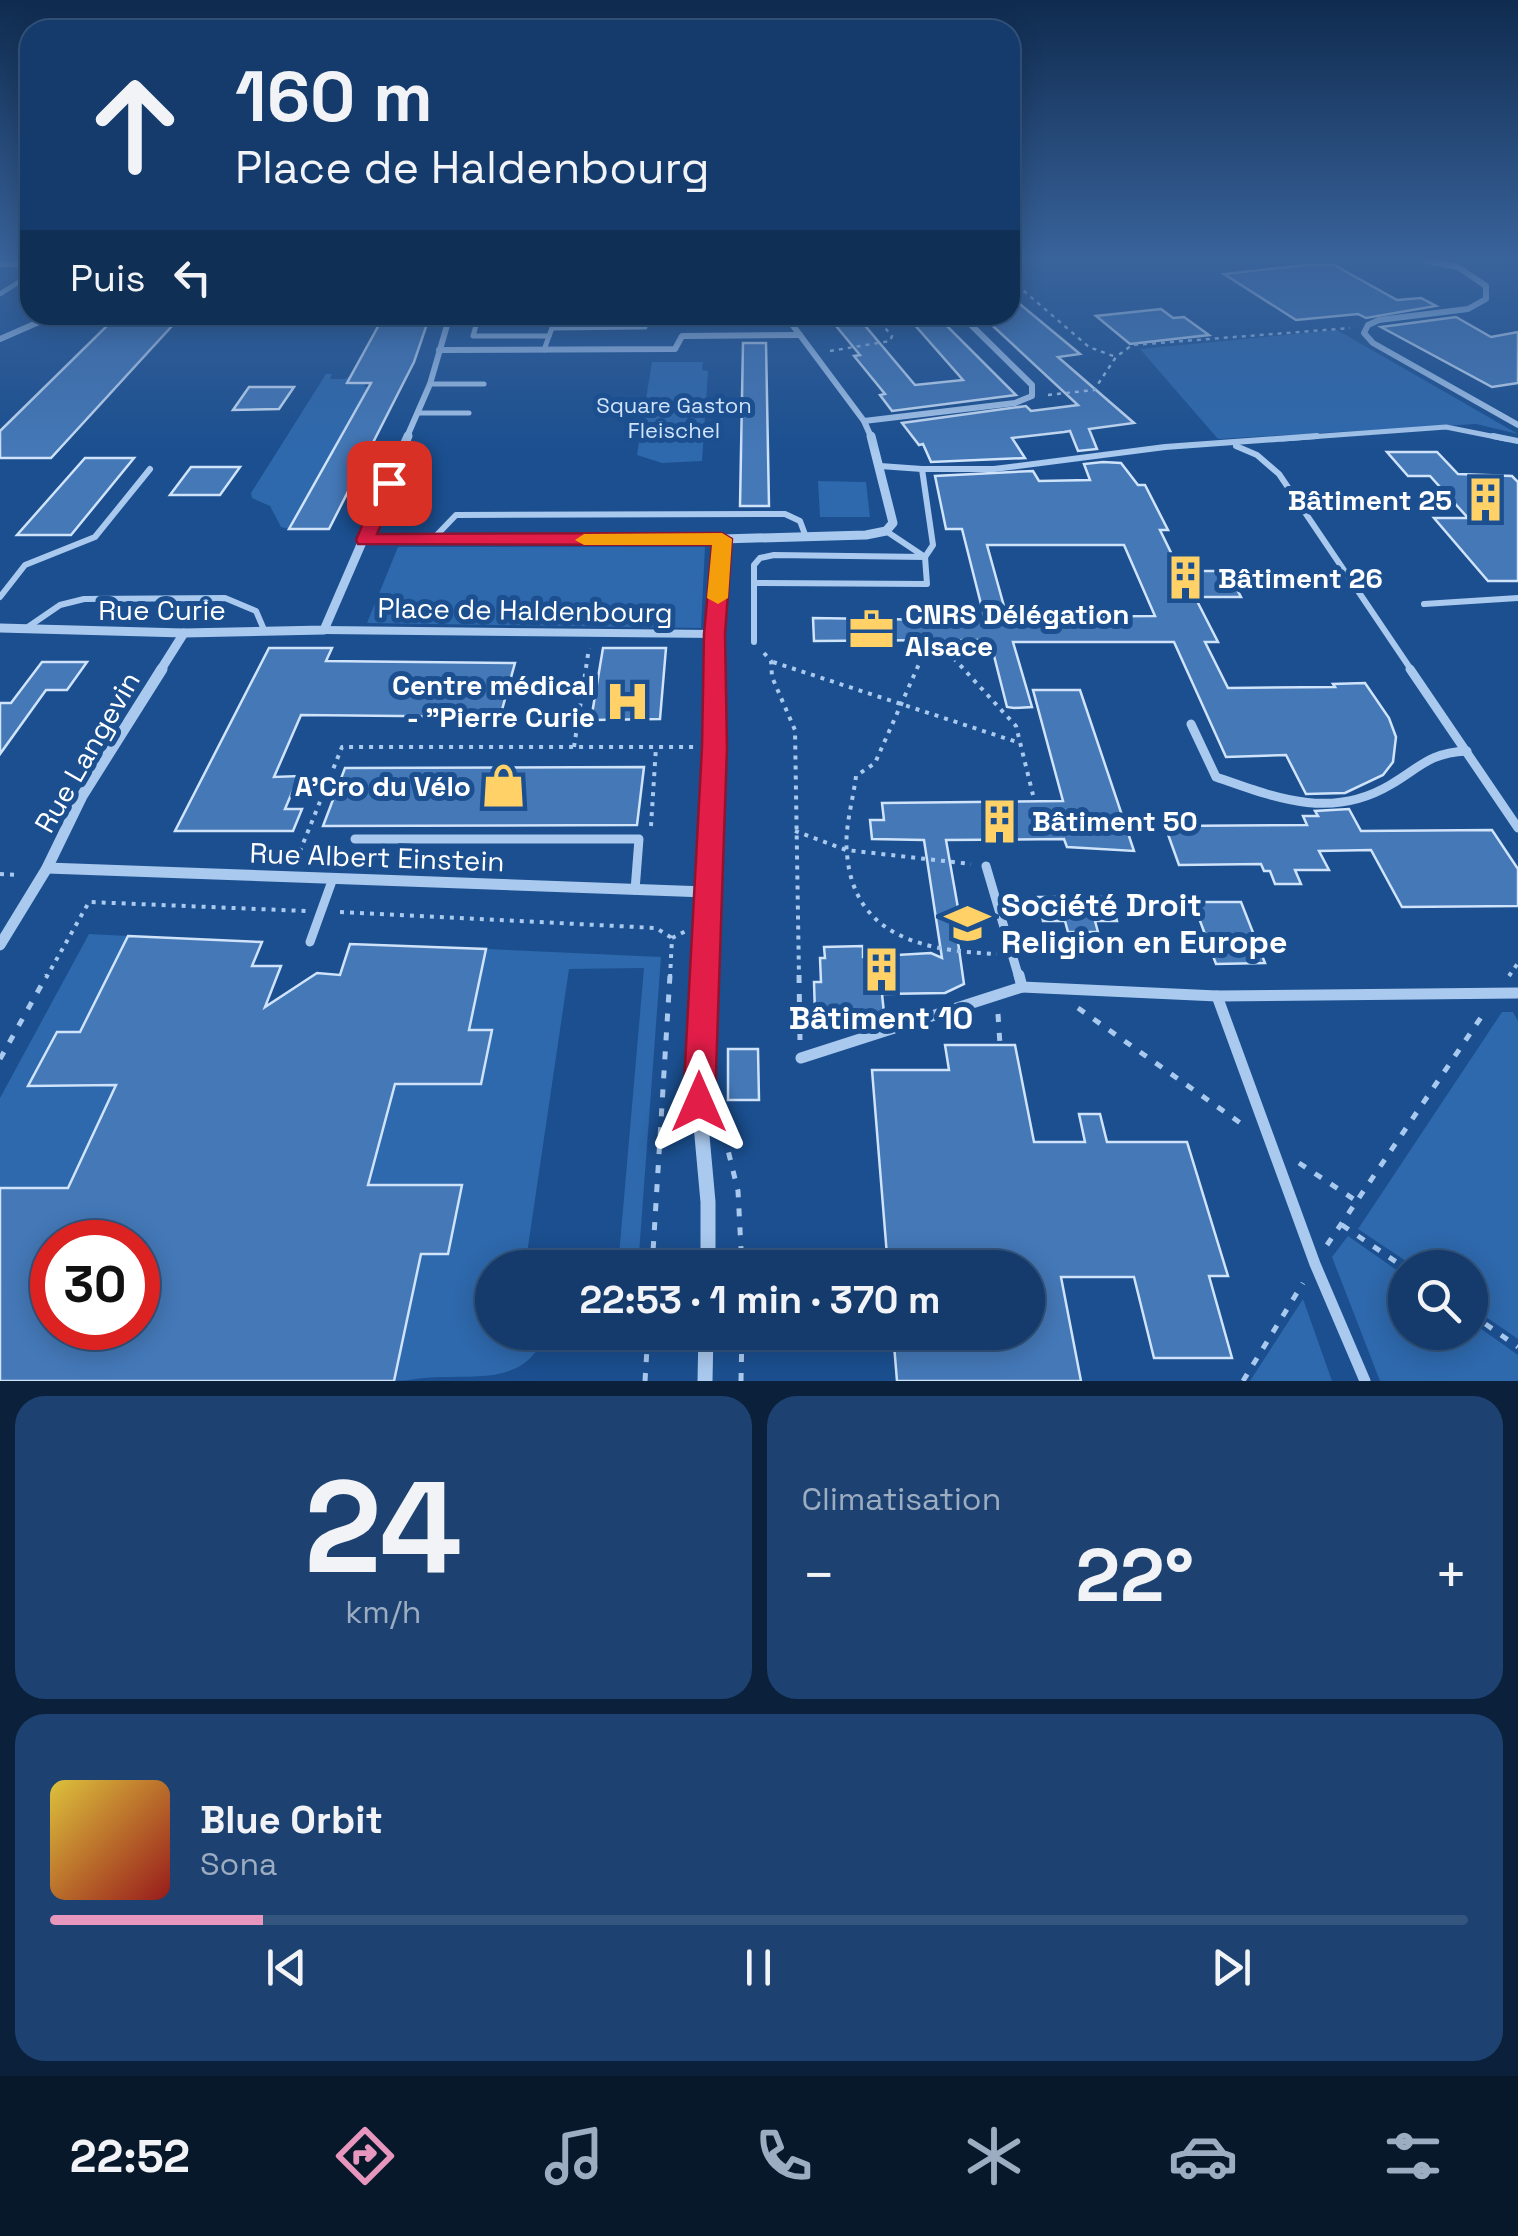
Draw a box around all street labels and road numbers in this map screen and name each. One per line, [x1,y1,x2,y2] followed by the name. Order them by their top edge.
[377,589,673,631] street label: Place de Haldenbourg
[98,592,226,628] street label: Rue Curie
[26,665,148,839] street label: Rue Langevin
[249,835,505,879] street label: Rue Albert Einstein

